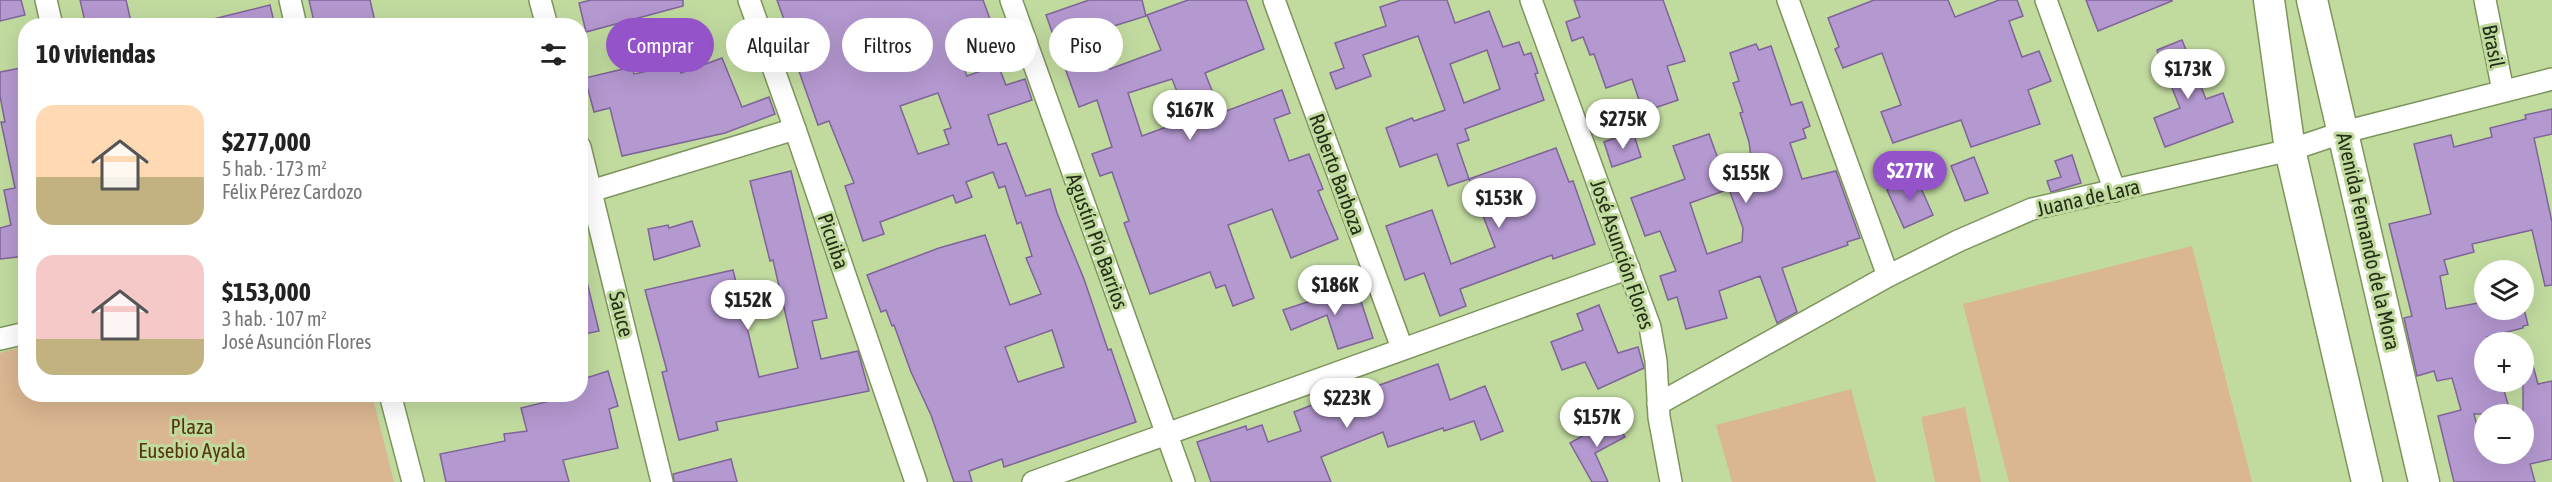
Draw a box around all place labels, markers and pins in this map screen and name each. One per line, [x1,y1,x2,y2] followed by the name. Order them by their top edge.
[2146,49,2230,100] pin: $173K
[1148,90,1232,141] pin: $167K
[1581,99,1665,150] pin: $275K
[1868,151,1952,202] pin: $277K
[1704,153,1788,204] pin: $155K
[1457,178,1541,229] pin: $153K
[1293,265,1377,316] pin: $186K
[706,280,790,331] pin: $152K
[1305,378,1389,429] pin: $223K
[1555,397,1639,448] pin: $157K

